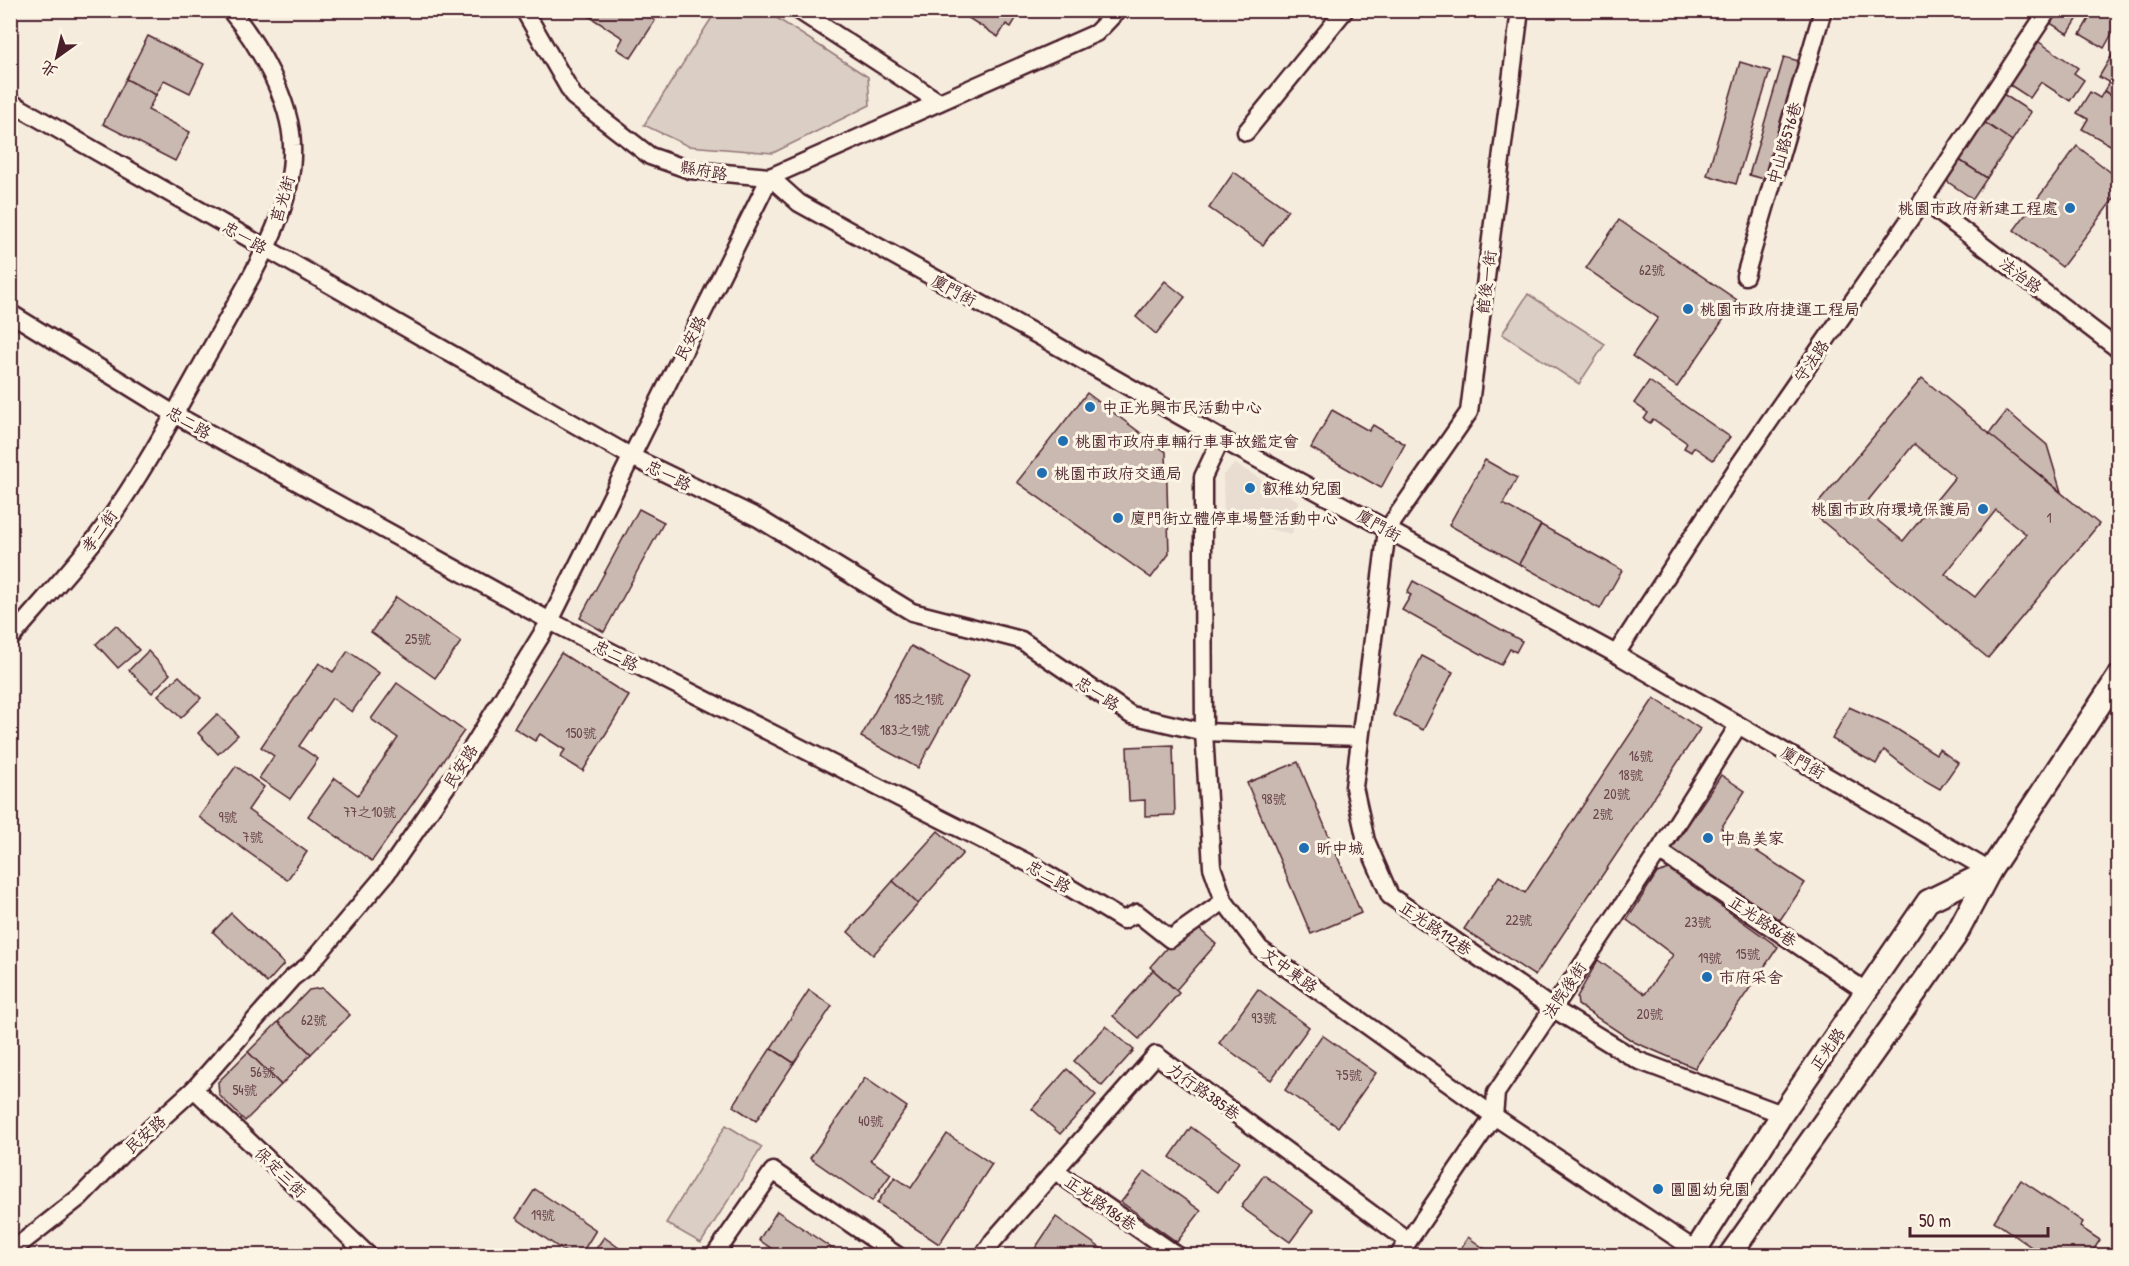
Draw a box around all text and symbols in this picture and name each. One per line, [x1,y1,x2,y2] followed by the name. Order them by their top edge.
[27,27,87,87] north arrow
[36,56,61,83] text: 北
[1762,99,1806,187] street label: 中山路576巷
[678,155,730,185] street label: 縣府路
[264,173,300,225] street label: 莒光街
[1898,197,2058,219] place label: 桃園市政府新建工程處
[2063,201,2077,215] marker: 桃園市政府新建工程處
[219,215,271,259] street label: 忠一路
[1471,249,1501,315] street label: 館後一街
[1995,252,2047,298] street label: 法治路
[1639,260,1665,279] house number: 62號
[928,269,980,311] street label: 廈門街
[1700,298,1860,320] place label: 桃園市政府捷運工程局
[1681,302,1695,316] marker: 桃園市政府捷運工程局
[669,312,711,364] street label: 民安路
[1788,335,1834,387] street label: 守法路
[1102,396,1262,418] place label: 中正光興市民活動中心
[163,400,215,444] street label: 忠二路
[1083,400,1097,414] marker: 中正光興市民活動中心
[1075,430,1299,452] place label: 桃園市政府車輛行車事故鑑定會
[1056,434,1070,448] marker: 桃園市政府車輛行車事故鑑定會
[643,455,695,495] street label: 忠一路
[1054,462,1182,484] place label: 桃園市政府交通局
[1035,466,1049,480] marker: 桃園市政府交通局
[1262,477,1342,499] place label: 叡稚幼兒園
[1243,481,1257,495] marker: 叡稚幼兒園
[1811,498,1971,520] place label: 桃園市政府環境保護局
[1976,502,1990,516] marker: 桃園市政府環境保護局
[1353,504,1405,546] street label: 廈門街
[76,505,122,557] street label: 孝二街
[1130,507,1338,529] place label: 廈門街立體停車場暨活動中心
[2046,508,2052,527] house number: 1
[1111,511,1125,525] marker: 廈門街立體停車場暨活動中心
[405,629,431,648] house number: 25號
[590,634,642,676] street label: 忠二路
[1072,671,1124,715] street label: 忠一路
[894,689,944,708] house number: 185之1號
[880,720,930,739] house number: 183之1號
[565,723,597,742] house number: 150號
[438,740,482,792] street label: 民安路
[1777,740,1829,784] street label: 廈門街
[1629,746,1653,765] house number: 16號
[1618,765,1644,784] house number: 18號
[1604,784,1630,803] house number: 20號
[1261,789,1287,808] house number: 98號
[343,802,397,821] house number: 77之10號
[1593,804,1613,823] house number: 2號
[218,807,238,826] house number: 9號
[243,827,263,846] house number: 7號
[1720,827,1784,849] place label: 中島美家
[1701,831,1715,845] marker: 中島美家
[1316,837,1364,859] place label: 昕中城
[1297,841,1311,855] marker: 昕中城
[1023,854,1075,898] street label: 忠二路
[1725,890,1801,952] street label: 正光路86巷
[1395,896,1477,960] street label: 正光路112巷
[1505,910,1533,929] house number: 22號
[1685,912,1711,931] house number: 23號
[1258,942,1322,998] street label: 文中東路
[1735,944,1761,963] house number: 15號
[1698,948,1722,967] house number: 19號
[1537,957,1591,1023] street label: 法院後街
[1719,966,1783,988] place label: 市府采舍
[1700,970,1714,984] marker: 市府采舍
[1637,1004,1663,1023] house number: 20號
[1251,1008,1277,1027] house number: 93號
[301,1010,327,1029] house number: 62號
[1804,1023,1850,1075] street label: 正光路
[1163,1057,1245,1125] street label: 力行路385巷
[250,1062,276,1081] house number: 56號
[1336,1065,1362,1084] house number: 75號
[232,1080,258,1099] house number: 54號
[120,1110,170,1158] street label: 民安路
[858,1111,884,1130] house number: 40號
[250,1142,312,1202] street label: 保定三街
[1061,1170,1141,1236] street label: 正光路186巷
[1670,1178,1750,1200] place label: 圓圓幼兒園
[1651,1182,1665,1196] marker: 圓圓幼兒園
[1910,1200,2048,1238] scale bar
[531,1205,555,1224] house number: 19號
[1919,1208,1951,1233] text: 50 m

